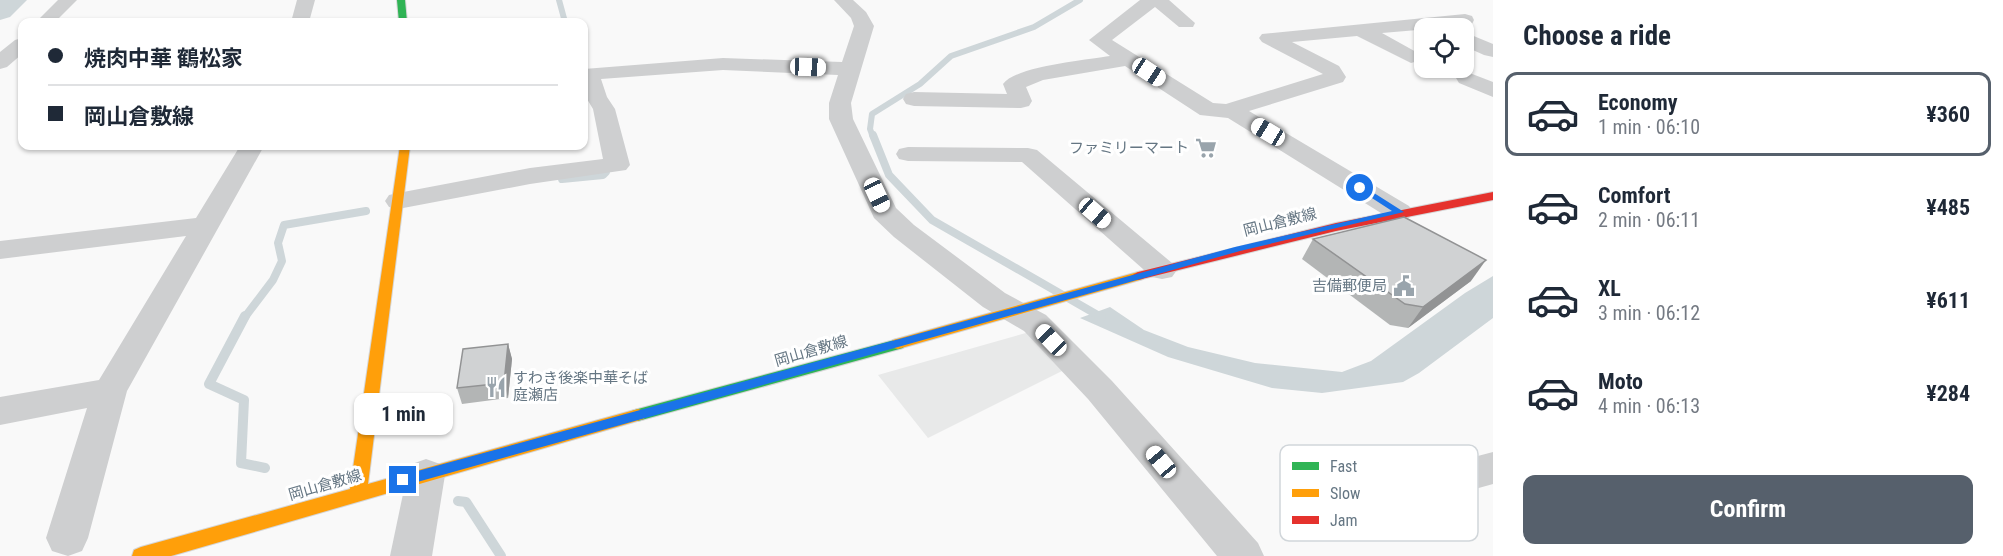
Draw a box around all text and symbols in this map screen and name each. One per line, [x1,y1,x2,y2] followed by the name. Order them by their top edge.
[1414,18,1474,78] map controls
[1414,18,1474,78] button: locate
[1523,20,1671,52] text: Choose a ride
[84,46,243,71] text: 焼肉中華 鶴松家
[1129,55,1169,89] car
[790,57,826,77] car
[1526,87,1580,141] icon: car
[1598,90,1678,115] text: Economy
[1926,102,1970,127] text: ¥360
[84,104,194,129] text: 岡山倉敷線
[1248,115,1288,149] car
[1598,115,1700,139] text: 1 min · 06:10
[1194,136,1218,160] supermarket icon: ファミリーマート
[1069,139,1189,157] place label: ファミリーマート
[1346,174,1373,201] route start
[861,175,893,215] car
[1526,180,1580,234] icon: car
[1598,183,1671,208] text: Comfort
[1076,194,1114,232] car
[1926,195,1970,220] text: ¥485
[1241,204,1319,240] street label: 岡山倉敷線
[1598,208,1700,232] text: 2 min · 06:11
[1526,273,1580,327] icon: car
[1392,274,1416,298] public building icon: 吉備郵便局
[1598,276,1621,301] text: XL
[1312,277,1387,295] place label: 吉備郵便局
[1926,288,1970,313] text: ¥611
[1598,301,1700,325] text: 3 min · 06:12
[1032,321,1070,359] car
[772,332,850,370] street label: 岡山倉敷線
[1526,366,1580,420] icon: car
[513,369,648,404] place label: すわき後楽中華そば 庭瀬店
[1598,369,1643,394] text: Moto
[484,375,508,399] restaurant icon: すわき後楽中華そば 庭瀬店
[1926,381,1970,406] text: ¥284
[354,393,452,435] callout: 1 min
[1598,394,1700,418] text: 4 min · 06:13
[381,402,426,426] text: 1 min
[1143,442,1179,482] car
[1280,445,1478,541] legend
[1330,457,1357,476] text: Fast
[286,466,364,504] street label: 岡山倉敷線
[389,466,416,493] route end
[1523,475,1973,544] button: Confirm
[1330,484,1360,503] text: Slow
[1330,511,1357,530] text: Jam

